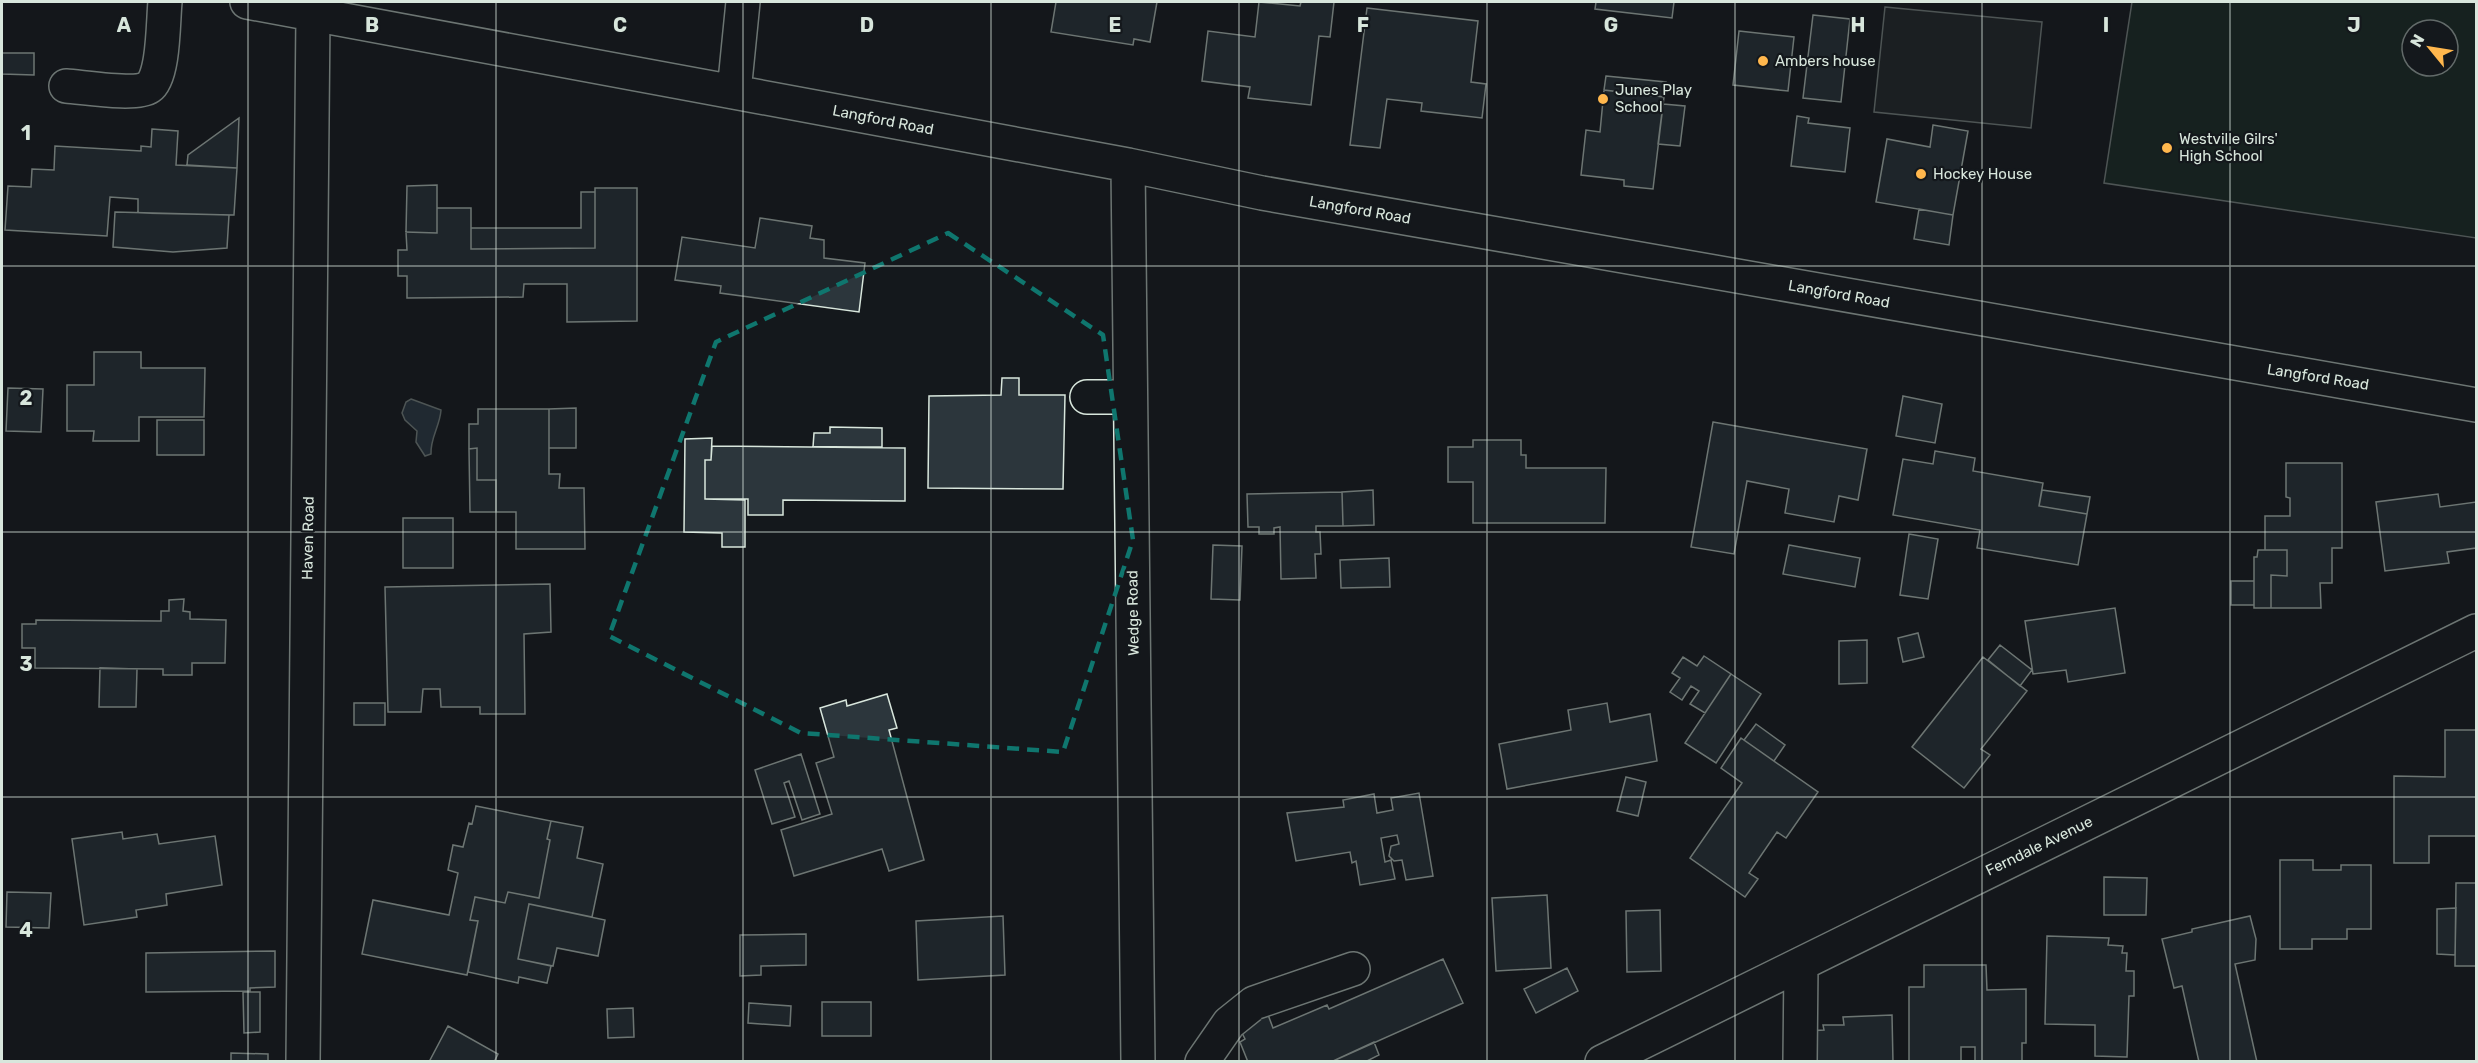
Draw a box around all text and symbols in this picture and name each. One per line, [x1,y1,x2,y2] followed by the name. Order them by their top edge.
[117,13,132,37] text: A
[365,13,379,37] text: B
[613,13,627,37] text: C
[860,13,874,37] text: D
[1109,13,1121,37] text: E
[1357,13,1369,37] text: F
[1604,13,1618,37] text: G
[1851,13,1865,37] text: H
[2103,13,2109,37] text: I
[2347,13,2361,37] text: J
[2400,18,2460,78] north arrow
[2406,31,2429,50] text: N
[1775,52,1876,70] place label: Ambers house
[1756,54,1770,68] marker: Ambers house
[1615,81,1692,116] place label: Junes Play School
[1596,92,1610,106] marker: Junes Play School
[831,101,935,139] street label: Langford Road
[21,121,31,145] text: 1
[2179,130,2278,165] place label: Westville Gilrs' High School
[2160,141,2174,155] marker: Westville Gilrs' High School
[1933,165,2032,183] place label: Hockey House
[1914,167,1928,181] marker: Hockey House
[1308,192,1412,228] street label: Langford Road
[1787,276,1891,312] street label: Langford Road
[2266,360,2370,394] street label: Langford Road
[20,386,33,410] text: 2
[298,496,318,580] street label: Haven Road
[1123,570,1143,656] street label: Wedge Road
[19,652,33,676] text: 3
[1983,812,2095,880] street label: Ferndale Avenue
[19,918,33,942] text: 4

